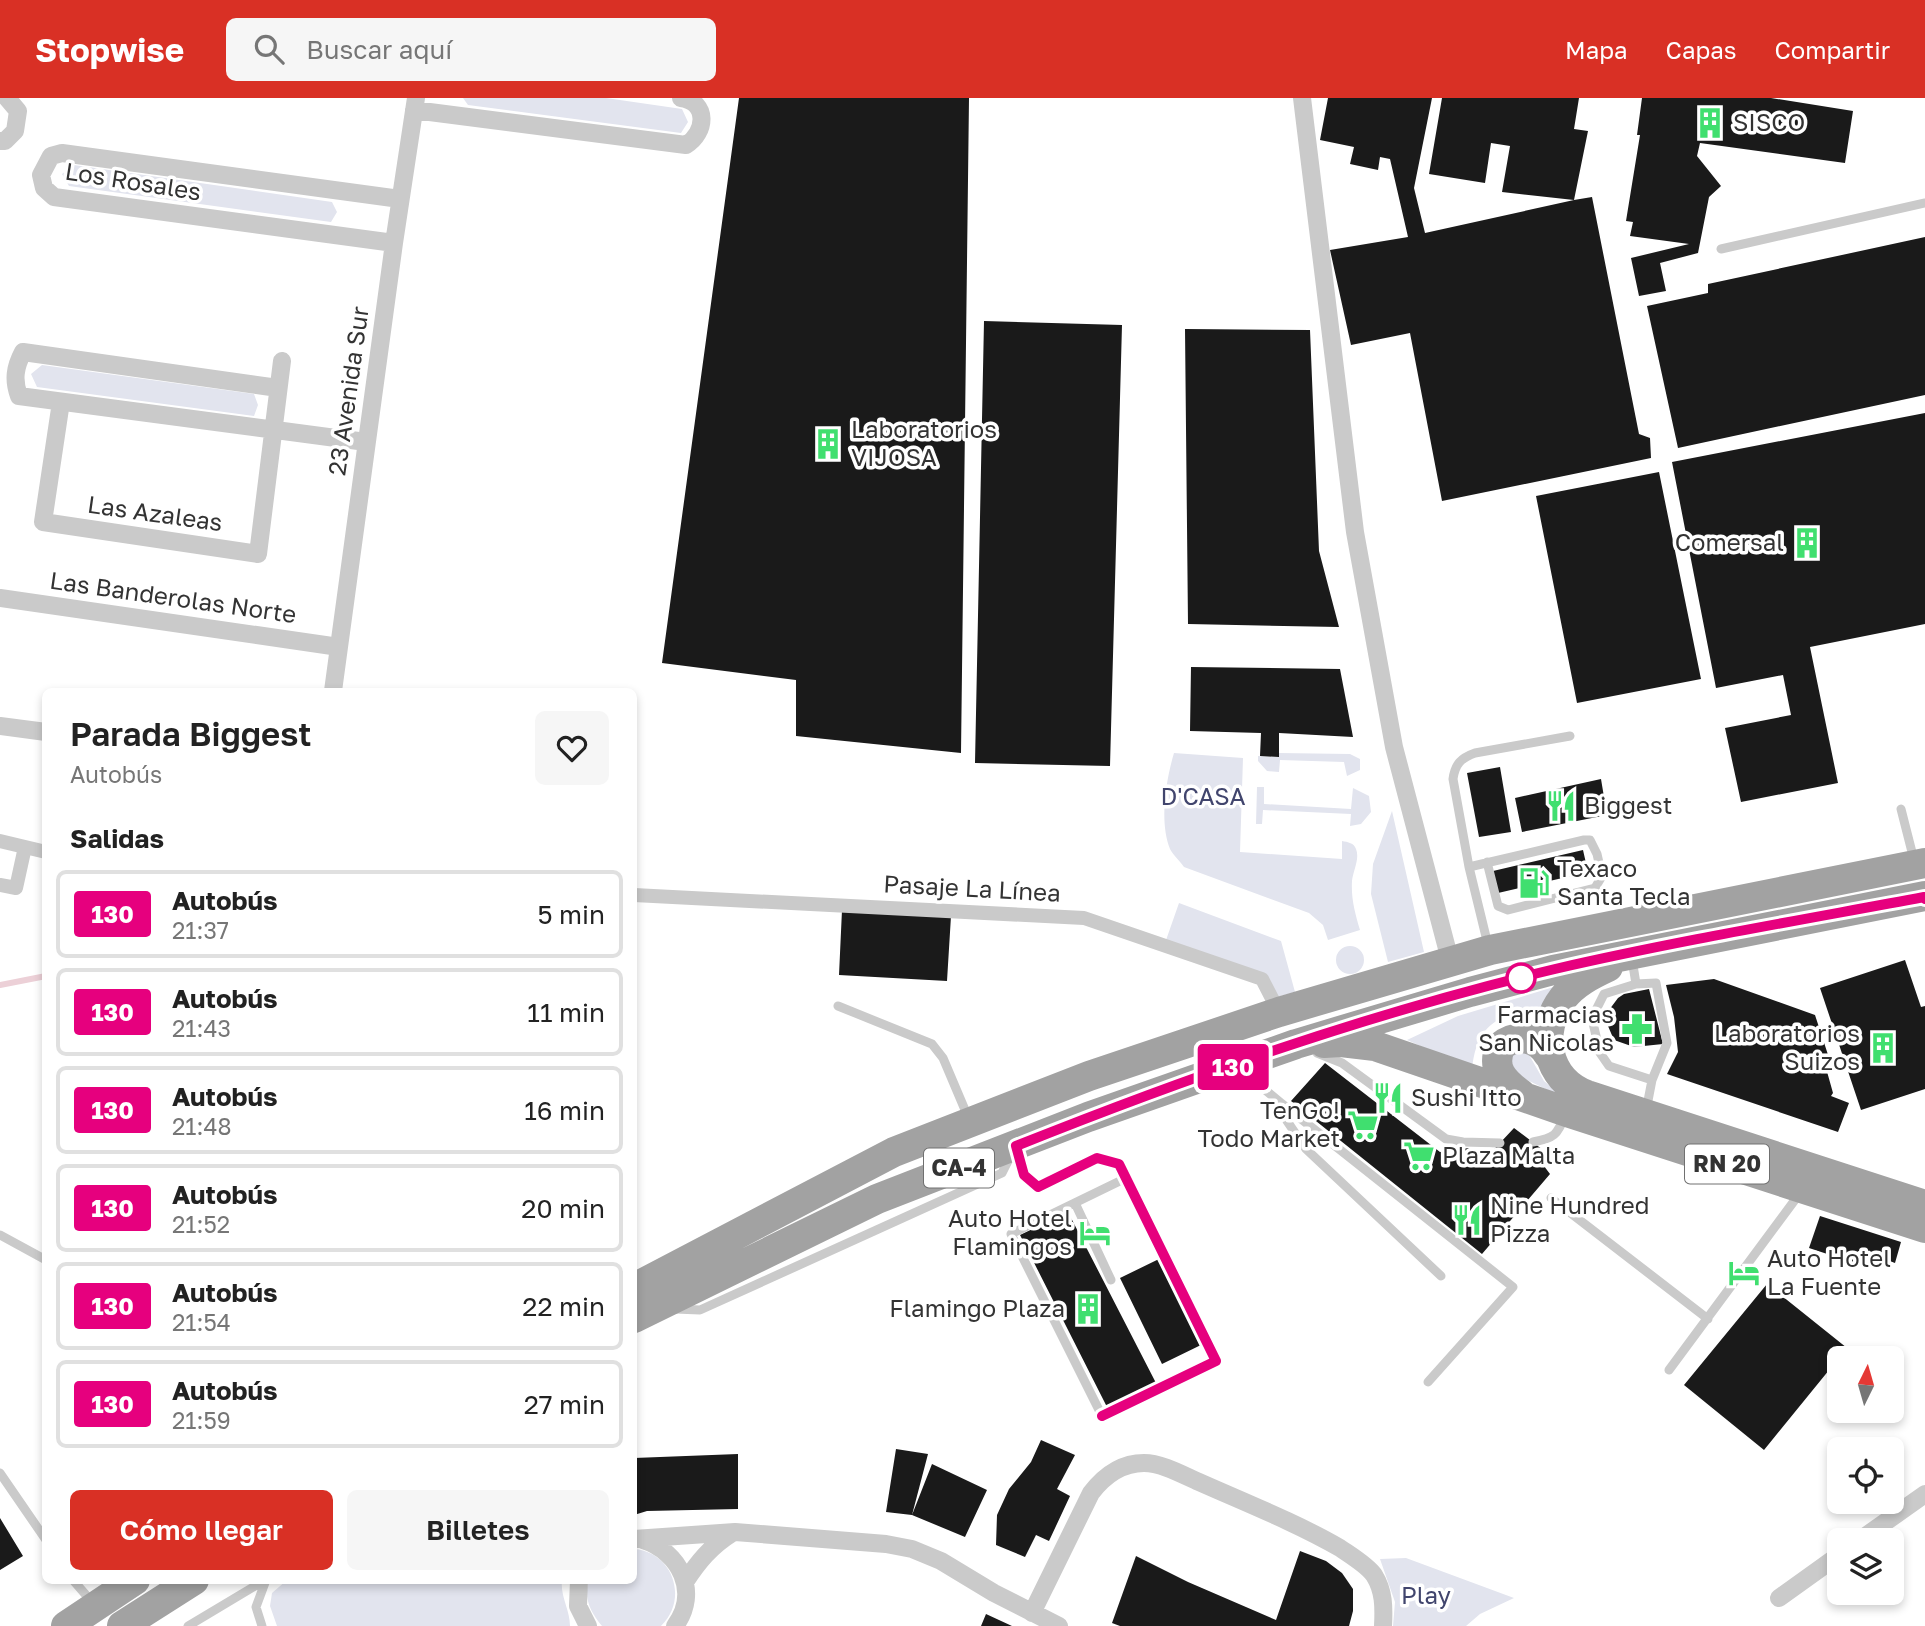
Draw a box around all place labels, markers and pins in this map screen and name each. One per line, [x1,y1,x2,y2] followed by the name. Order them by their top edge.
[1693,106,1727,140] building icon: SISCO
[1733,107,1805,136] place label: SISCO
[851,414,997,471] place label: Laboratorios VIJOSA
[811,427,845,461] building icon: Laboratorios VIJOSA
[1790,526,1824,560] building icon: Comersal
[1675,527,1784,556] place label: Comersal
[1544,789,1578,823] restaurant icon: Biggest
[1584,790,1672,819] place label: Biggest
[1557,853,1691,910] place label: Texaco Santa Tecla
[1517,866,1551,900] fuel station icon: Texaco Santa Tecla
[1506,963,1536,993] unlabelled marker
[1478,999,1614,1056] place label: Farmacias San Nicolas
[1620,1012,1654,1046] pharmacy icon: Farmacias San Nicolas
[1714,1018,1860,1075] place label: Laboratorios Suizos
[1866,1031,1900,1065] building icon: Laboratorios Suizos
[1371,1081,1405,1115] restaurant icon: Sushi Itto
[1411,1082,1522,1111] place label: Sushi Itto
[1198,1095,1340,1152] place label: TenGo! Todo Market
[1346,1108,1380,1142] supermarket icon: TenGo! Todo Market
[1402,1139,1436,1173] supermarket icon: Plaza Malta
[1442,1140,1575,1169] place label: Plaza Malta
[1490,1190,1649,1247] place label: Nine Hundred Pizza
[948,1203,1072,1260] place label: Auto Hotel Flamingos
[1450,1203,1484,1237] restaurant icon: Nine Hundred Pizza
[1078,1216,1112,1250] hotel icon: Auto Hotel Flamingos
[1767,1243,1891,1300] place label: Auto Hotel La Fuente
[1727,1256,1761,1290] hotel icon: Auto Hotel La Fuente
[1071,1292,1105,1326] building icon: Flamingo Plaza
[889,1293,1065,1322] place label: Flamingo Plaza

